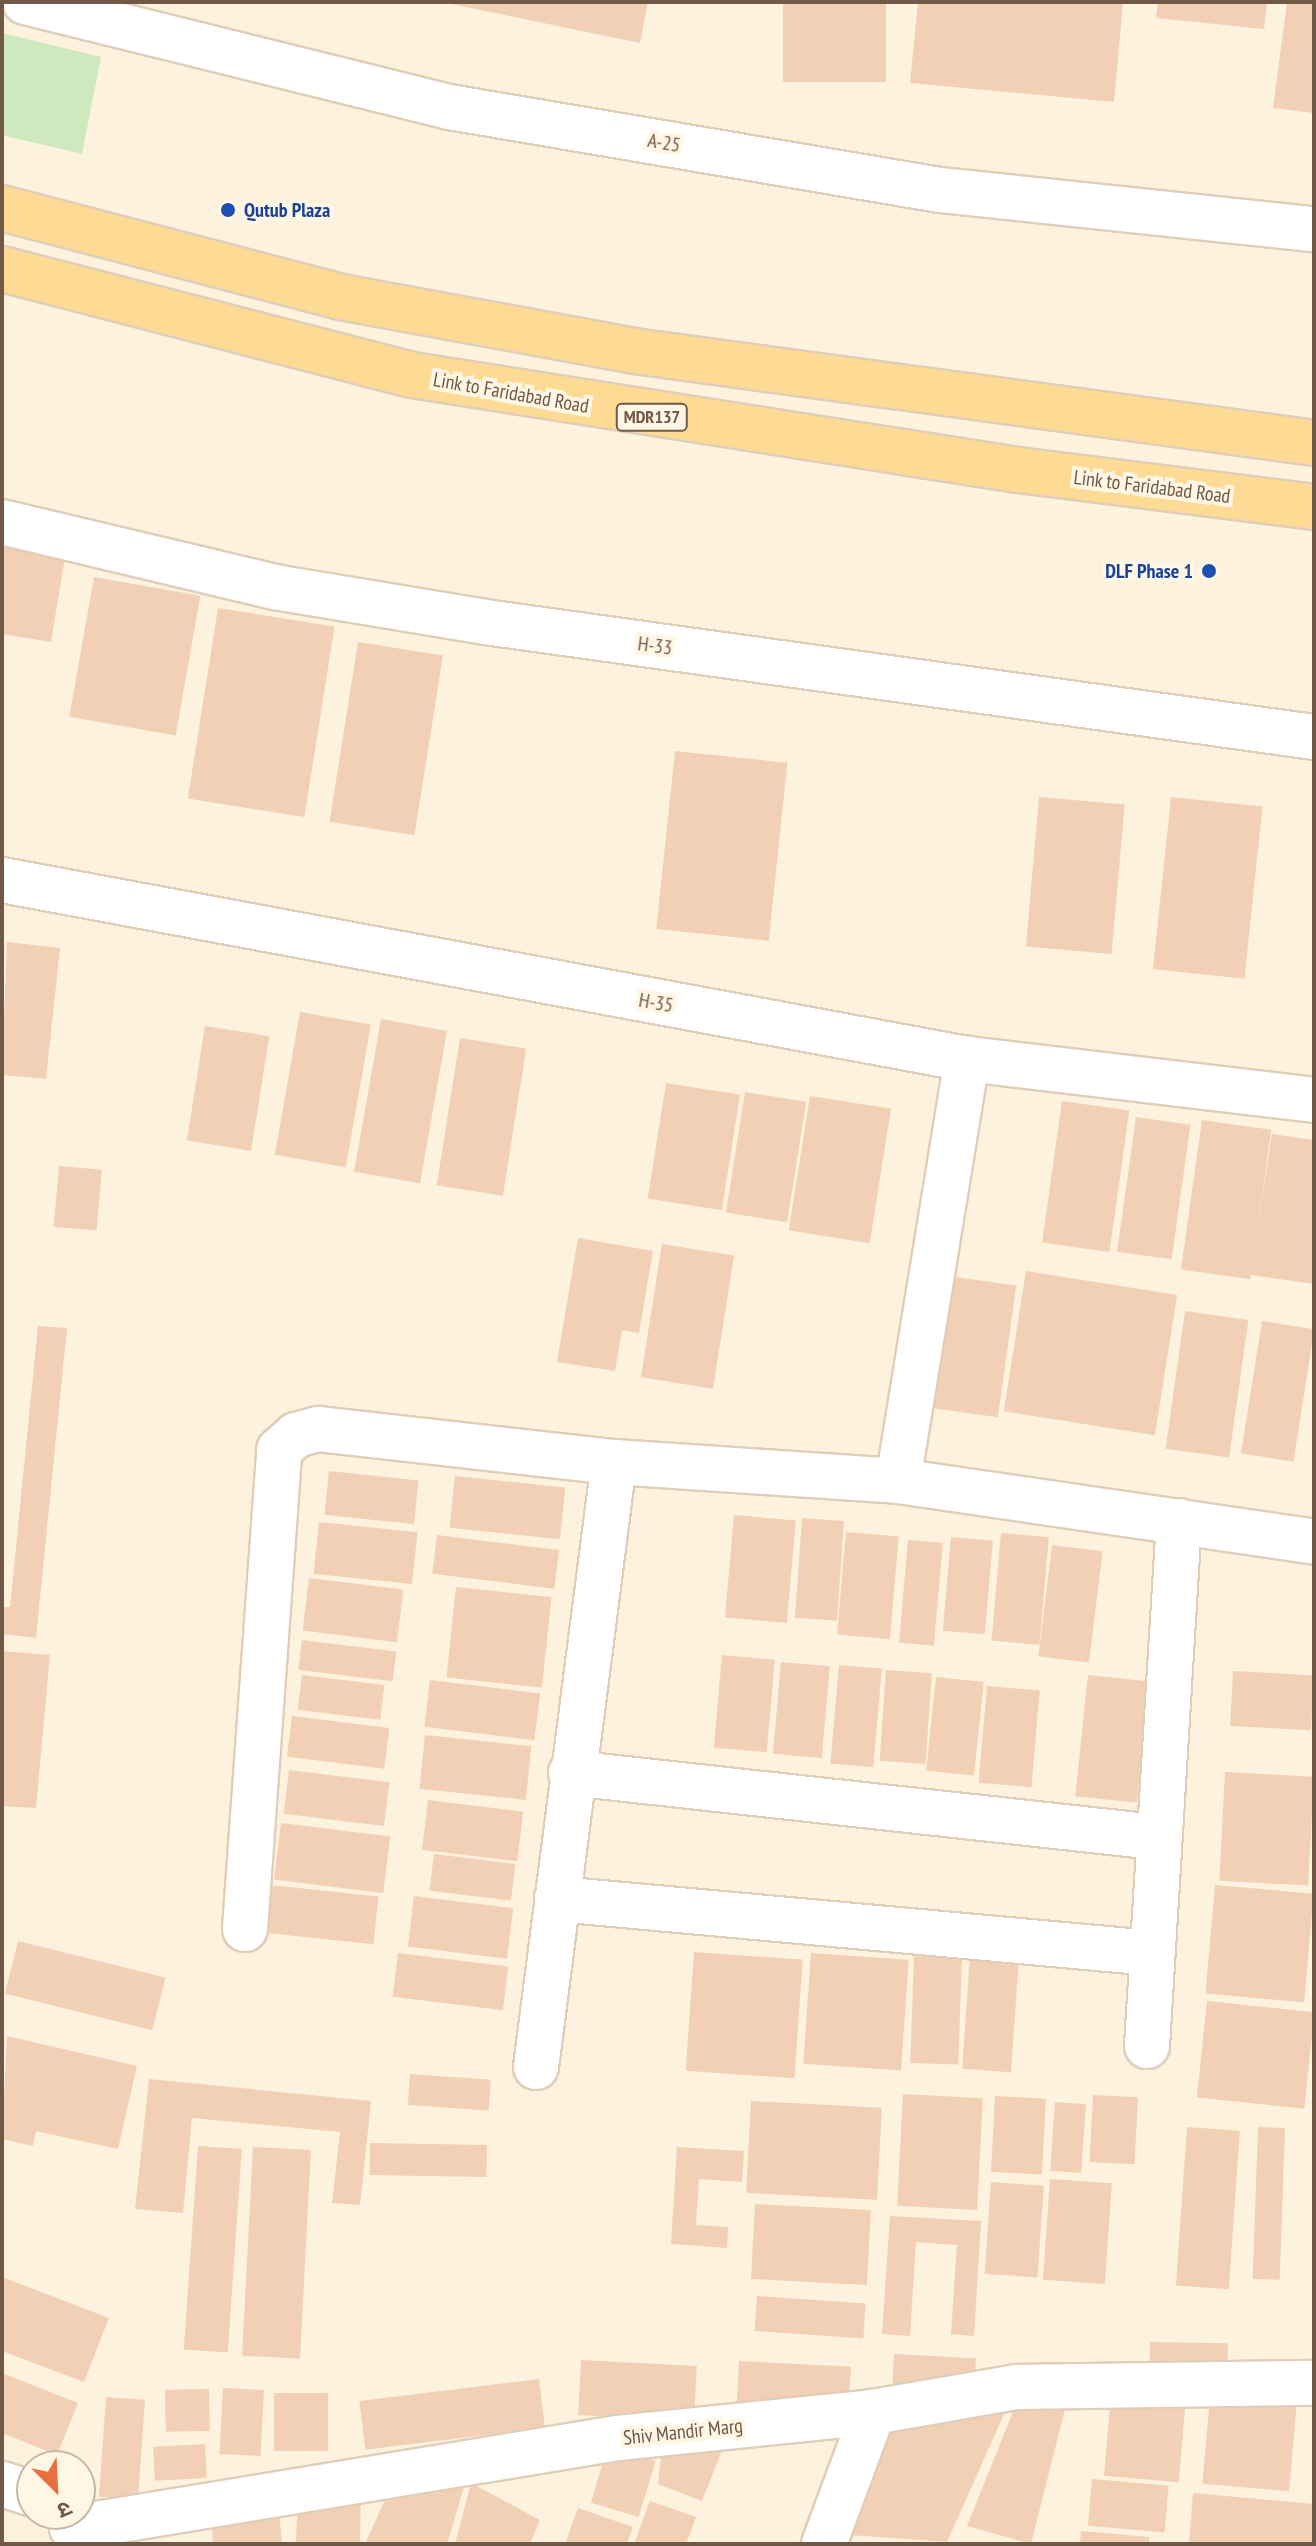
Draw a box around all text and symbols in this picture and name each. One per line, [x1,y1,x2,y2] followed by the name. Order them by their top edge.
[646,128,682,158] street label: A-25
[244,198,330,222] place label: Qutub Plaza
[219,201,237,219] marker: Qutub Plaza
[431,367,591,419] street label: Link to Faridabad Road
[614,403,690,431] road number: MDR137
[1072,465,1232,509] street label: Link to Faridabad Road
[1105,559,1193,583] place label: DLF Phase 1
[1200,562,1218,580] marker: DLF Phase 1
[636,632,674,660] street label: H-33
[637,988,675,1018] street label: H-35
[622,2414,744,2450] street label: Shiv Mandir Marg
[16,2450,96,2530] north arrow
[53,2495,77,2526] text: उ

